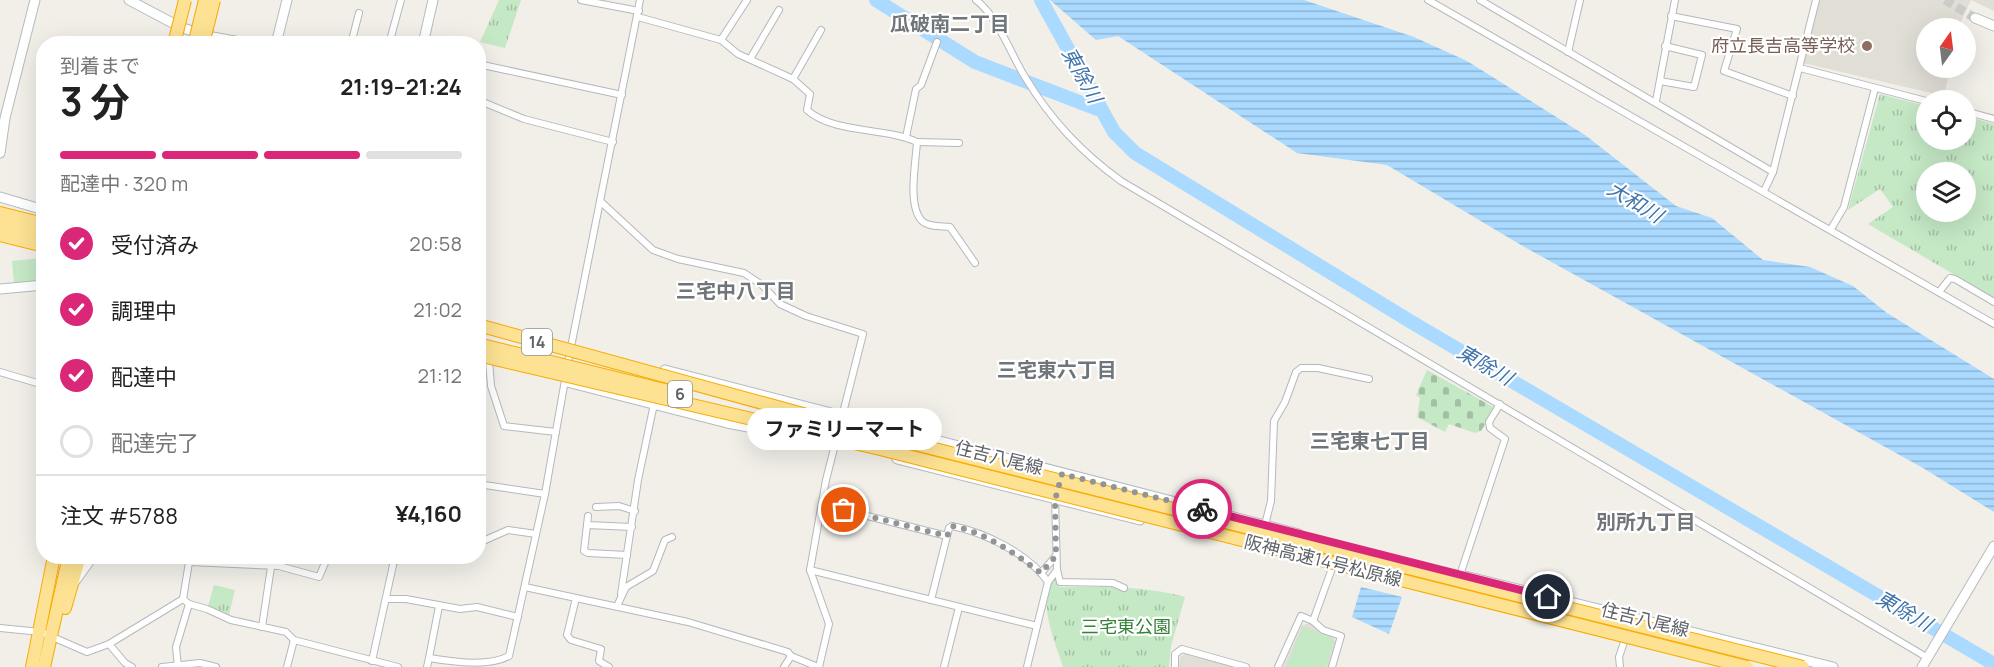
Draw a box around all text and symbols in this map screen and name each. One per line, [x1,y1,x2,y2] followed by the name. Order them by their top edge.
[890,10,1010,37] district label: 瓜破南二丁目
[1916,18,1976,78] north arrow
[1916,18,1976,222] map controls
[1711,33,1855,57] place label: 府立長吉高等学校
[1860,39,1874,53] marker: 府立長吉高等学校
[1056,42,1110,109] water label: 東除川
[60,52,140,79] text: 到着まで
[340,72,462,102] text: 21:19–21:24
[60,74,129,128] text: 3 分
[1916,90,1976,150] button: locate
[1916,162,1976,222] button: layers
[60,170,188,197] text: 配達中 · 320 m
[1603,175,1670,230] water label: 大和川
[60,227,93,260] icon: check
[111,230,199,260] text: 受付済み
[409,230,462,257] text: 20:58
[676,277,796,304] district label: 三宅中八丁目
[60,293,93,326] icon: check
[111,296,177,326] text: 調理中
[413,296,462,323] text: 21:02
[522,329,552,355] road number: 14
[1453,338,1520,392] water label: 東除川
[997,356,1117,383] district label: 三宅東六丁目
[60,359,93,392] icon: check
[111,362,177,392] text: 配達中
[418,362,462,389] text: 21:12
[668,381,692,407] road number: 6
[746,408,942,450] callout: ファミリーマート
[765,415,925,442] text: ファミリーマート
[1310,427,1430,454] district label: 三宅東七丁目
[111,428,199,458] text: 配達完了
[953,434,1046,480] street label: 住吉八尾線
[1172,479,1232,539] courier
[818,484,869,535] pin
[827,493,860,526] icon: bag
[1186,493,1219,526] icon: bike
[395,499,462,529] text: ¥4,160
[60,501,178,531] text: 注文 #5788
[1596,508,1696,535] district label: 別所九丁目
[1242,529,1405,591] street label: 阪神高速14号松原線
[1522,571,1573,622] pin
[1531,580,1564,613] icon: home
[1872,584,1939,638] water label: 東除川
[1599,596,1692,642] street label: 住吉八尾線
[1081,614,1171,638] park label: 三宅東公園

